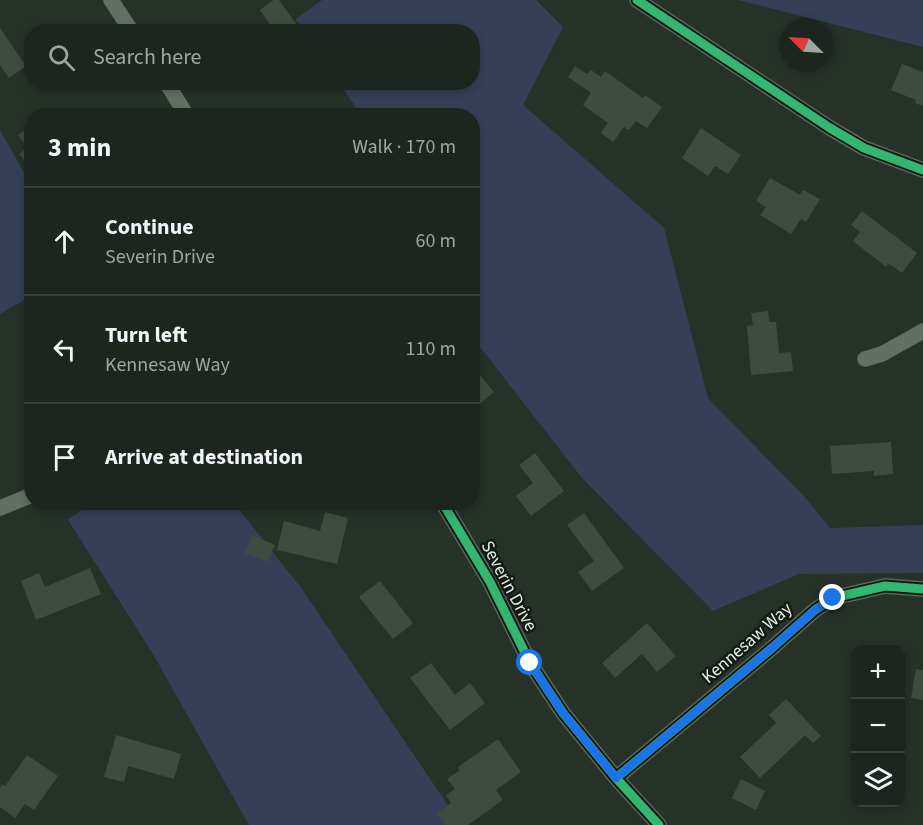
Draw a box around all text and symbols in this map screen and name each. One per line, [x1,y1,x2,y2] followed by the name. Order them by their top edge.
[779,18,833,72] north arrow
[24,24,480,90] search box
[45,41,78,74] icon: search
[93,41,201,73] text: Search here
[48,129,111,166] text: 3 min
[352,133,456,161] text: Walk · 170 m
[105,211,194,243] text: Continue
[48,225,81,258] icon: ahead
[416,227,456,255] text: 60 m
[105,243,215,271] text: Severin Drive
[105,319,187,351] text: Turn left
[48,333,81,366] icon: left
[406,335,456,363] text: 110 m
[105,351,230,379] text: Kennesaw Way
[48,441,81,474] icon: arrive
[105,441,303,473] text: Arrive at destination
[475,536,543,636] street label: Severin Drive
[819,584,845,610] route end
[696,596,798,689] street label: Kennesaw Way
[851,645,905,807] map controls
[851,645,905,699] button: +
[516,649,542,675] route start
[851,699,905,753] button: −
[851,753,905,807] button: layers

